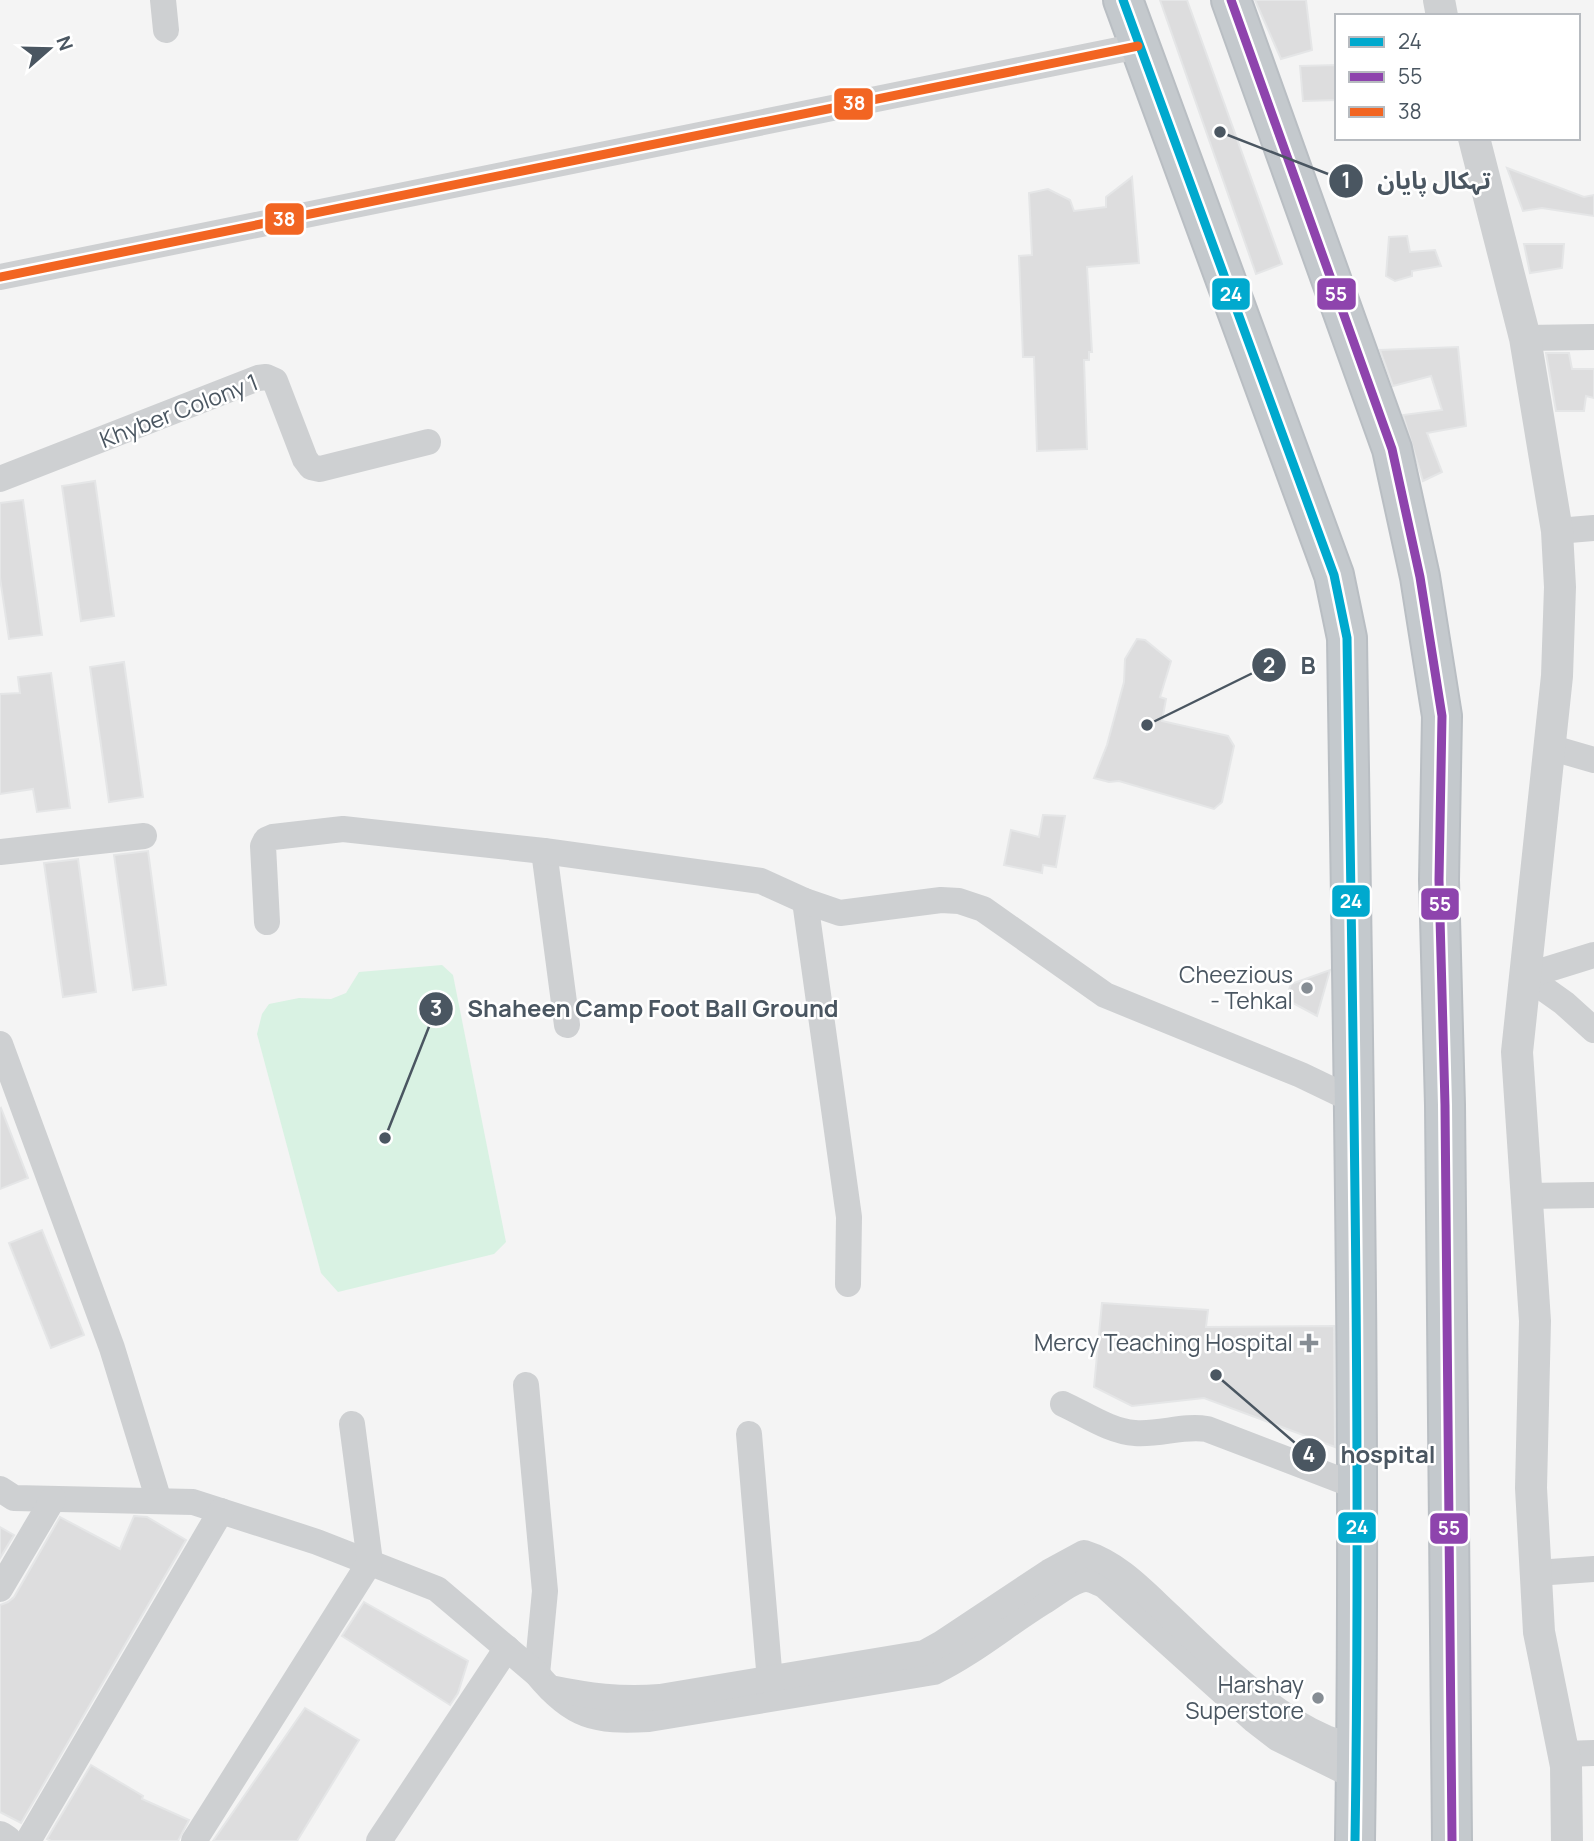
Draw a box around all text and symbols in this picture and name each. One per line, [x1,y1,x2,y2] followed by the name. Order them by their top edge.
[14,14,84,84] north arrow
[1335,14,1580,140] legend
[1398,27,1422,55] text: 24
[50,32,80,54] text: N
[1398,62,1422,90] text: 55
[833,87,874,121] line badge: 38
[843,90,865,116] text: 38
[1398,97,1422,125] text: 38
[1328,158,1505,203] callout: تہکال پایان
[1377,163,1491,197] text: تہکال پایان
[1341,166,1351,194] text: 1
[264,202,305,236] line badge: 38
[273,206,295,232] text: 38
[1211,277,1251,311] line badge: 24
[1316,277,1357,311] line badge: 55
[1220,281,1242,307] text: 24
[1325,281,1347,307] text: 55
[95,365,262,455] street label: Khyber Colony 1
[1251,643,1330,688] callout: B
[1300,648,1316,681] text: B
[1263,651,1275,679] text: 2
[1331,884,1371,918] line badge: 24
[1420,887,1460,921] line badge: 55
[1340,888,1362,914] text: 24
[1429,891,1451,917] text: 55
[1179,958,1293,1016] place label: Cheezious - Tehkal
[1299,980,1315,996] marker: Cheezious - Tehkal
[418,987,853,1032] callout: Shaheen Camp Foot Ball Ground
[467,991,839,1024] text: Shaheen Camp Foot Ball Ground
[430,994,442,1022] text: 3
[1034,1326,1293,1358] place label: Mercy Teaching Hospital
[1299,1333,1319,1353] marker: Mercy Teaching Hospital
[1292,1432,1450,1477] callout: hospital
[1340,1437,1436,1470] text: hospital
[1303,1440,1315,1468] text: 4
[1337,1511,1377,1544] line badge: 24
[1429,1512,1469,1545] line badge: 55
[1346,1514,1368,1540] text: 24
[1438,1515,1460,1541] text: 55
[1185,1668,1304,1726] place label: Harshay Superstore
[1310,1690,1326,1706] marker: Harshay Superstore

